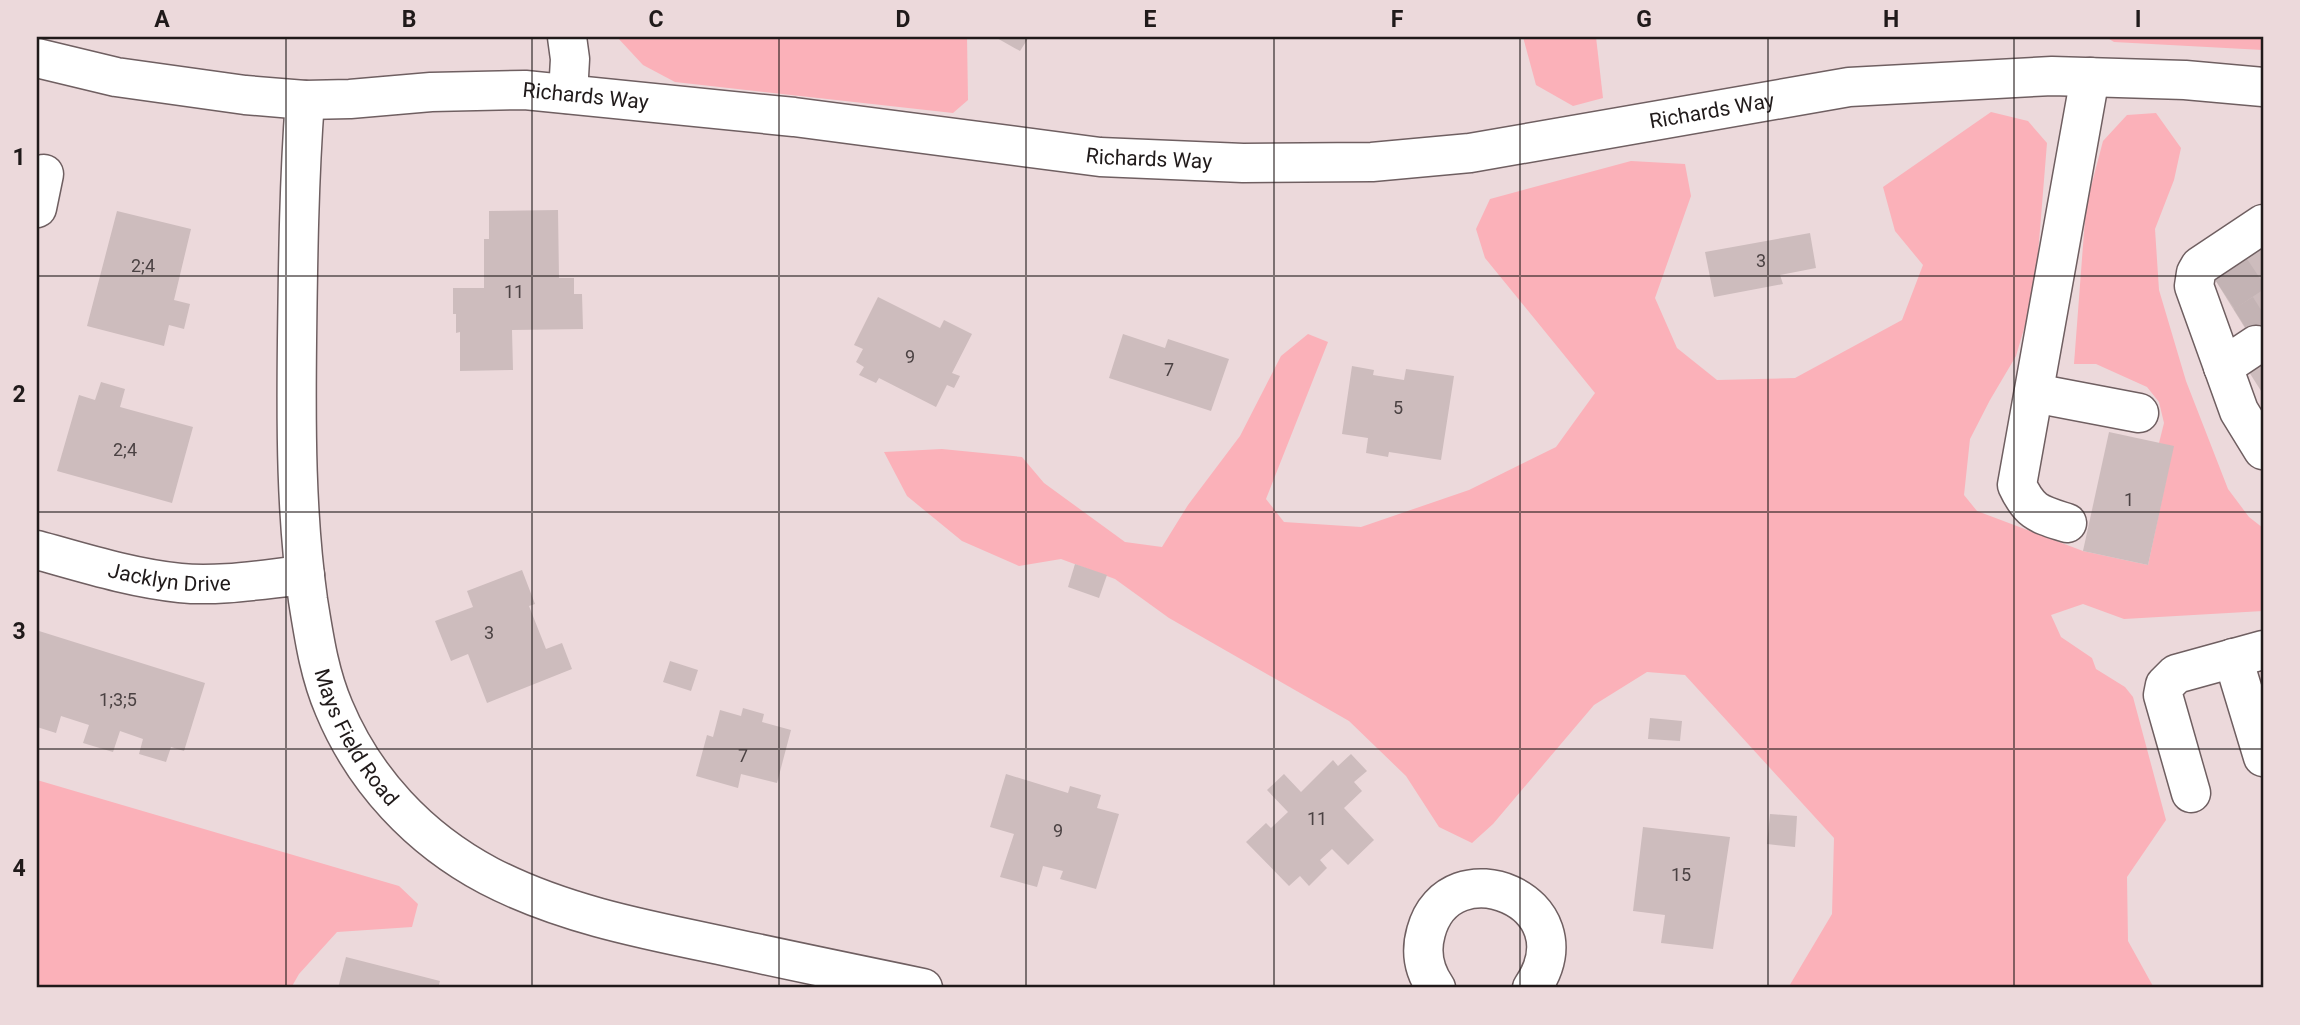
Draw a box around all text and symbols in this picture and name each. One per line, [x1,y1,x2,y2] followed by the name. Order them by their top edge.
[154,6,170,33] text: A
[402,6,416,33] text: B
[648,6,664,33] text: C
[896,6,910,33] text: D
[1144,6,1157,33] text: E
[1391,6,1404,33] text: F
[1636,6,1652,33] text: G
[1883,6,1899,33] text: H
[2135,6,2141,33] text: I
[522,78,650,114] street label: Richards Way
[1647,88,1776,134] street label: Richards Way
[1084,143,1213,174] street label: Richards Way
[12,144,26,171] text: 1
[1756,250,1766,271] house number: 3
[131,255,155,276] house number: 2;4
[504,281,524,302] house number: 11
[905,346,915,367] house number: 9
[1164,359,1174,380] house number: 7
[12,381,26,408] text: 2
[1393,397,1403,418] house number: 5
[113,439,137,460] house number: 2;4
[2124,489,2134,510] house number: 1
[106,558,232,596] street label: Jacklyn Drive
[12,618,26,645] text: 3
[484,622,494,643] house number: 3
[309,666,403,811] street label: Mays Field Road
[99,689,137,710] house number: 1;3;5
[738,745,748,766] house number: 7
[1307,808,1327,829] house number: 11
[1053,820,1063,841] house number: 9
[12,855,26,882] text: 4
[1671,864,1691,885] house number: 15

